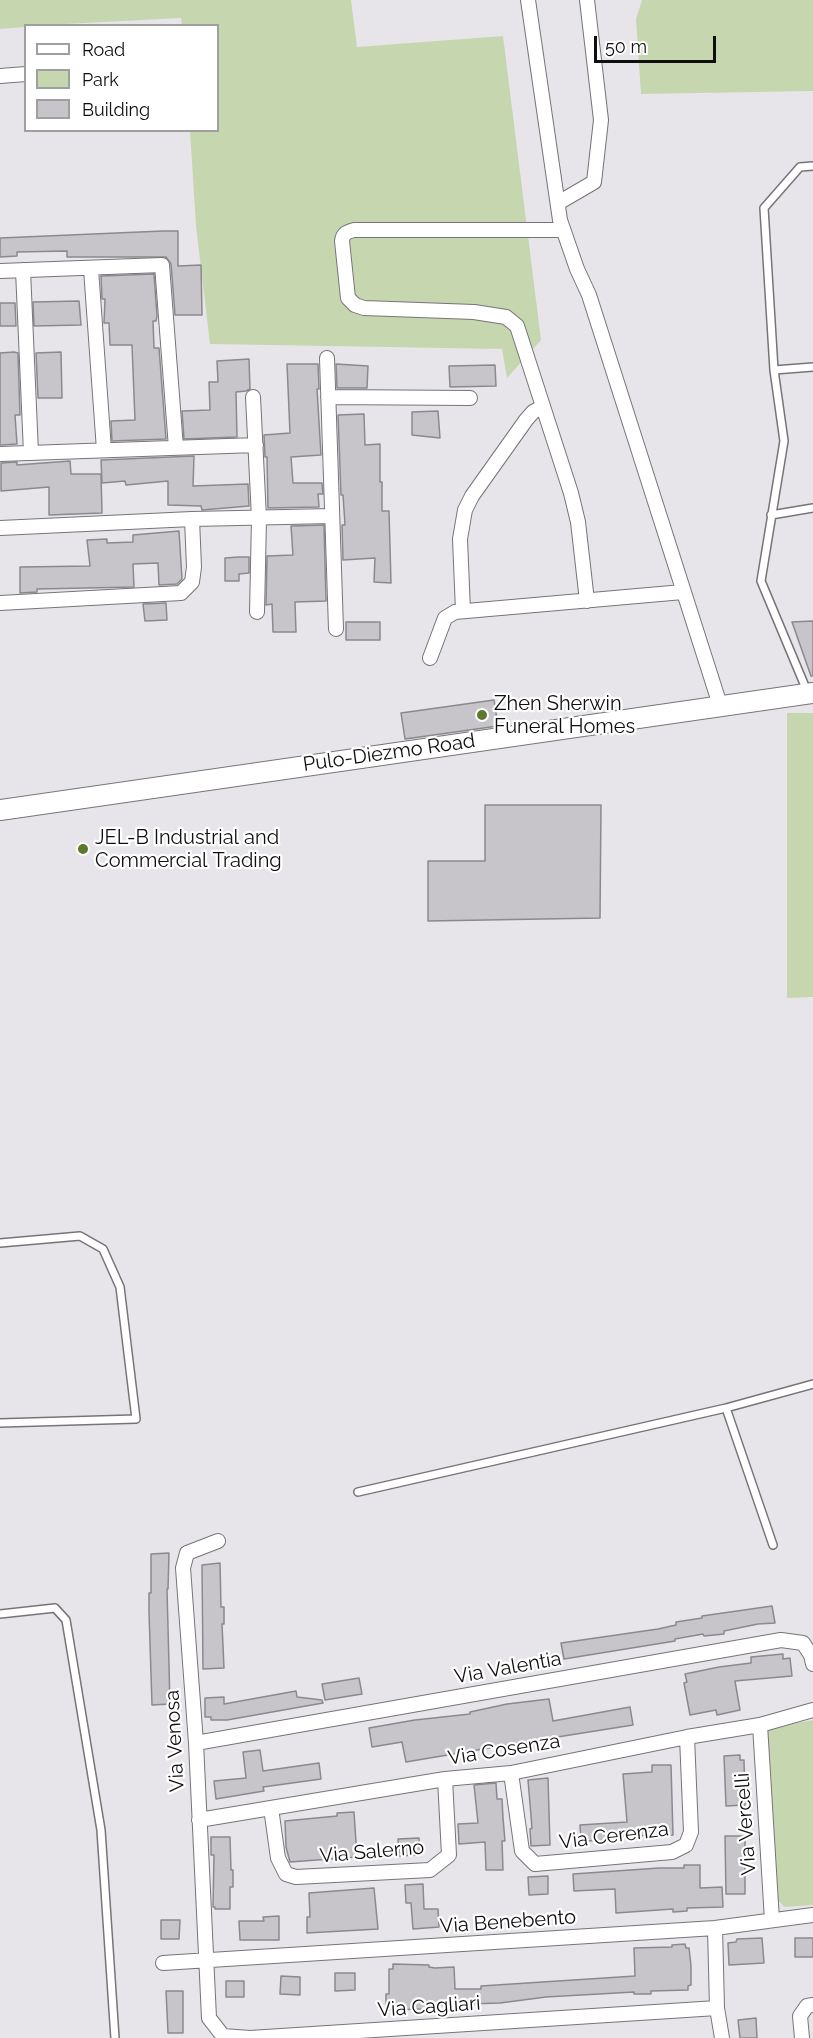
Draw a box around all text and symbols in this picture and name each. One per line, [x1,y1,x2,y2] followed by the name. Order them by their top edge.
[24,24,219,132] legend
[597,24,718,62] scale bar
[605,36,647,57] text: 50 m
[82,39,125,60] text: Road
[82,69,119,90] text: Park
[82,99,150,120] text: Building
[494,692,635,739] place label: Zhen Sherwin Funeral Homes
[475,708,489,722] marker: Zhen Sherwin Funeral Homes
[301,729,477,777] street label: Pulo-Diezmo Road
[95,826,282,873] place label: JEL-B Industrial and Commercial Trading
[76,842,90,856] marker: JEL-B Industrial and Commercial Trading
[453,1647,563,1689] street label: Via Valentia
[160,1689,190,1793] street label: Via Venosa
[446,1729,562,1771] street label: Via Cosenza
[730,1772,762,1876] street label: Via Vercelli
[558,1817,670,1855] street label: Via Cerenza
[319,1835,425,1869] street label: Via Salerno
[439,1905,577,1939] street label: Via Benebento
[377,1991,481,2023] street label: Via Cagliari

